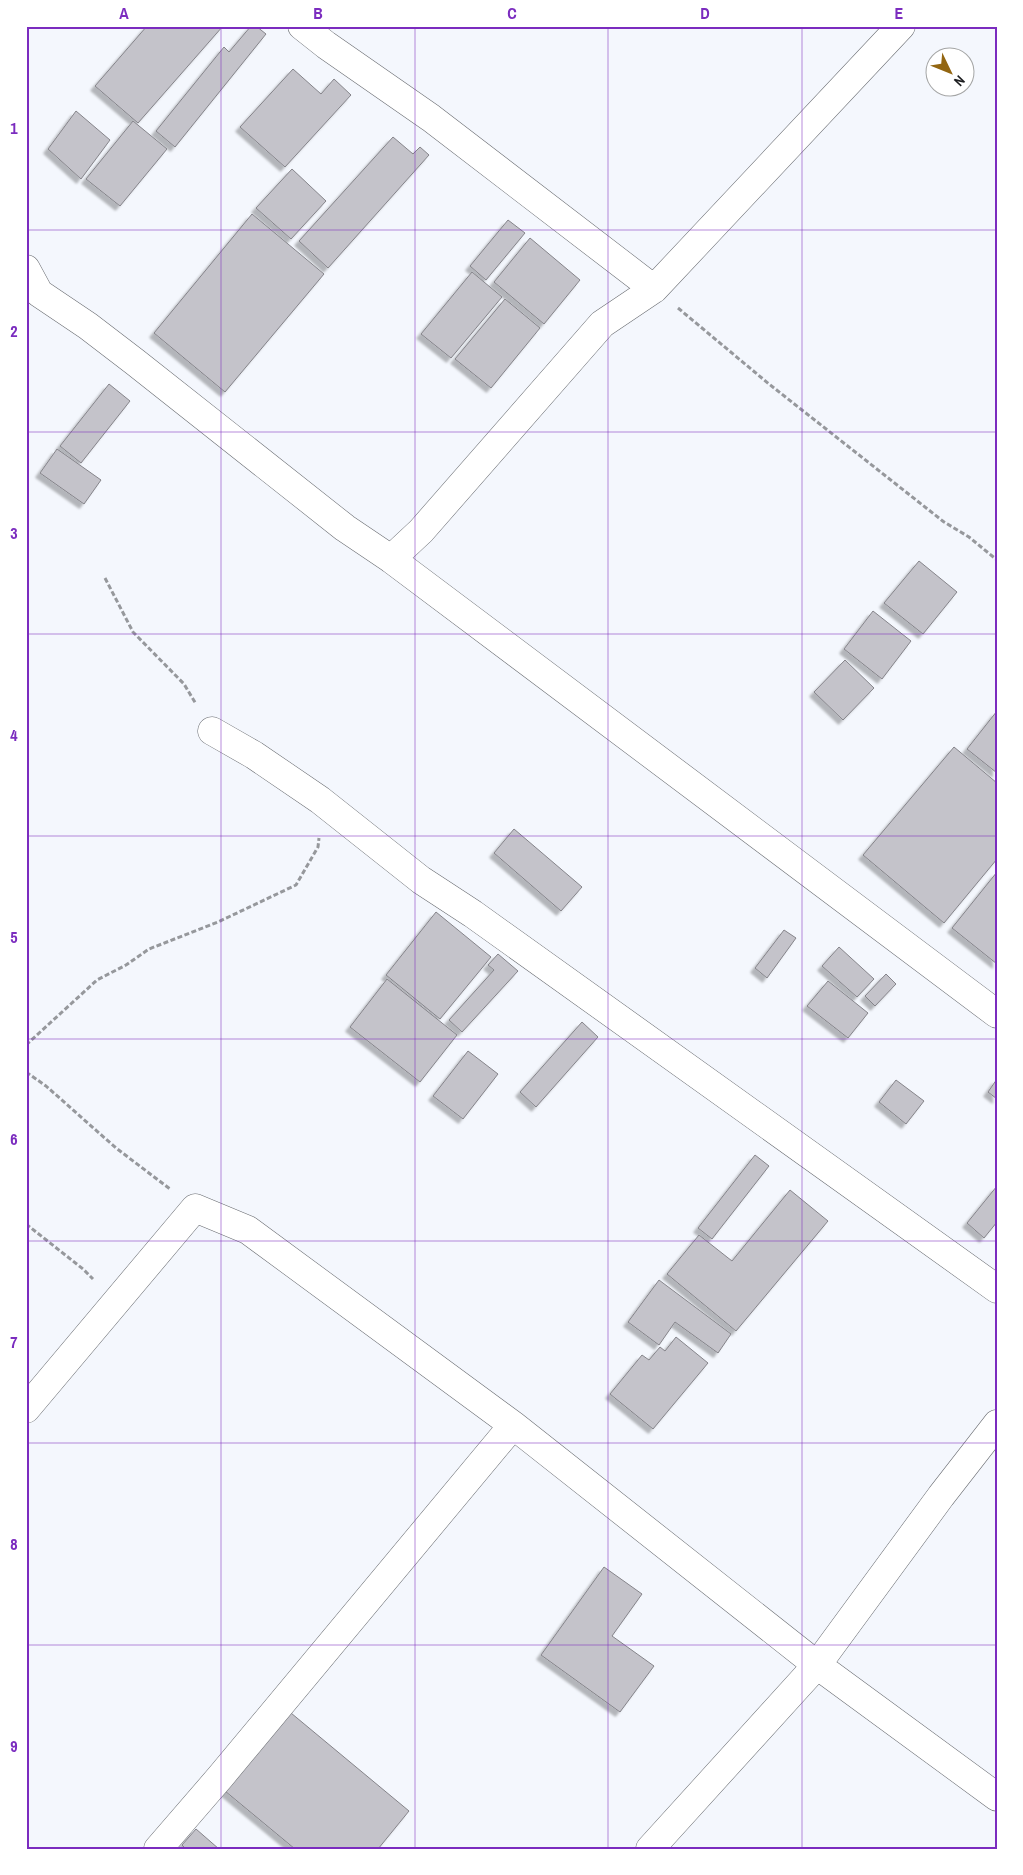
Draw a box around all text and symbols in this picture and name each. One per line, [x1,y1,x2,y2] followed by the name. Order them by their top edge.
[119,2,129,24] text: A
[313,2,323,24] text: B
[507,2,517,24] text: C
[700,2,710,24] text: D
[895,2,904,24] text: E
[926,48,976,98] north arrow
[950,72,969,90] text: N
[10,117,18,139] text: 1
[10,320,18,342] text: 2
[10,522,18,544] text: 3
[10,724,18,746] text: 4
[10,926,18,948] text: 5
[10,1128,18,1150] text: 6
[10,1331,18,1353] text: 7
[10,1533,18,1555] text: 8
[10,1735,18,1757] text: 9

